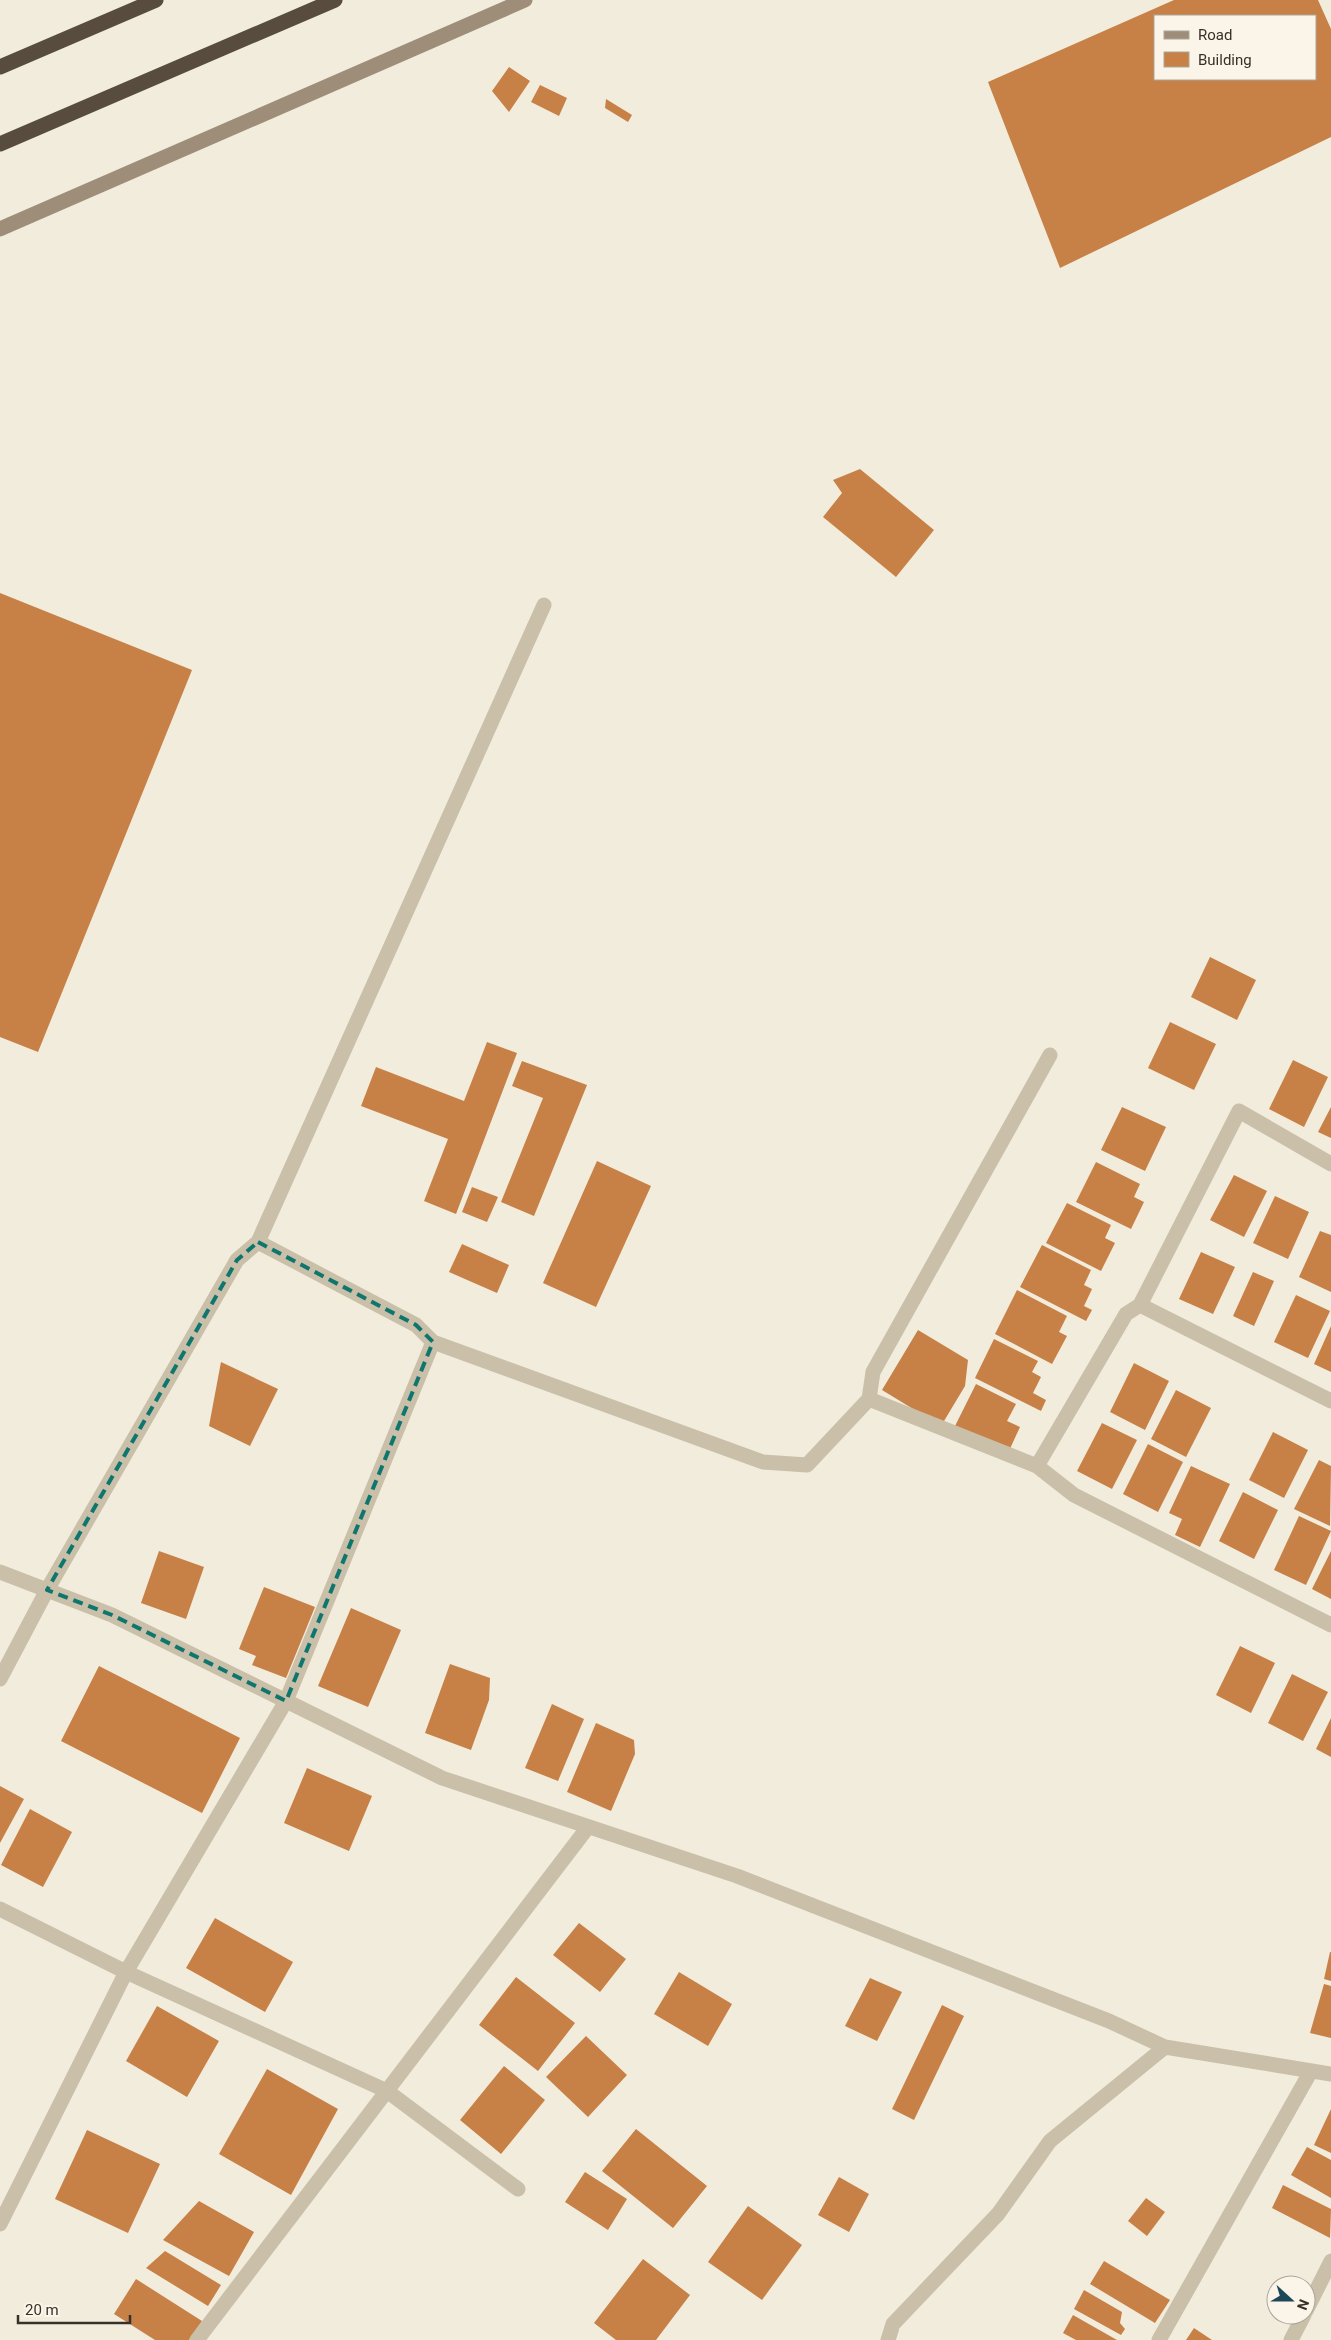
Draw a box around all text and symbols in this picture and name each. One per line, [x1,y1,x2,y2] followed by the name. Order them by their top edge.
[1154,15,1316,80] legend
[1198,26,1232,44] text: Road
[1198,51,1252,69] text: Building
[1266,2275,1316,2325] north arrow
[18,2292,130,2324] scale bar
[1294,2297,1312,2312] text: N
[25,2301,59,2319] text: 20 m

